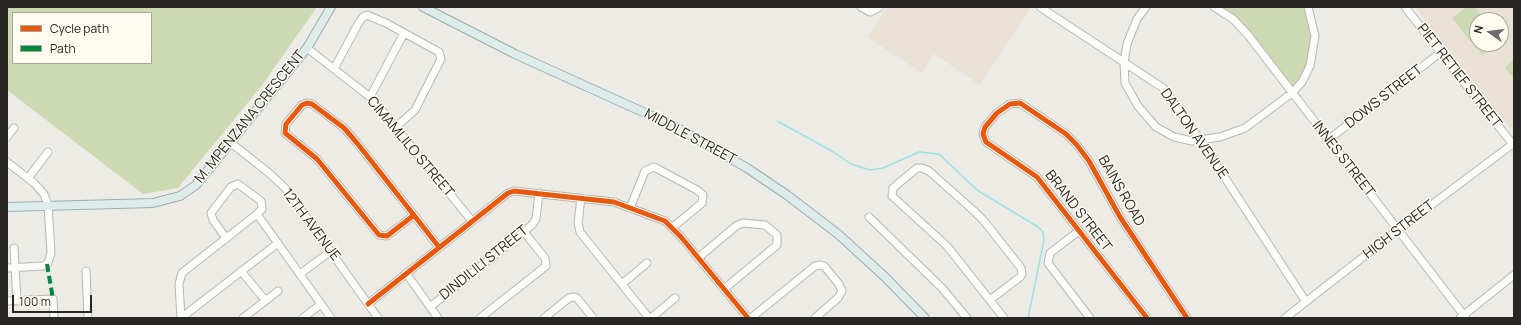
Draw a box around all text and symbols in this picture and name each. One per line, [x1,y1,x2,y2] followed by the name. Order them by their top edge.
[12,12,152,64] legend
[1469,12,1509,52] north arrow
[50,20,109,37] text: Cycle path
[1413,21,1505,131] street label: PIET RETIEF STREET
[1470,24,1486,35] text: N
[50,40,76,57] text: Path
[191,47,309,187] street label: M. MPENZANA CRESCENT
[1342,62,1426,132] street label: DOWS STREET
[1157,86,1231,182] street label: DALTON AVENUE
[363,93,457,201] street label: CIMAMLILO STREET
[641,106,739,168] street label: MIDDLE STREET
[1308,118,1378,200] street label: INNES STREET
[1094,153,1148,229] street label: BAINS ROAD
[1041,167,1115,255] street label: BRAND STREET
[278,186,344,264] street label: 12TH AVENUE
[1360,197,1438,263] street label: HIGH STREET
[436,222,532,304] street label: DINDILILI STREET
[14,287,94,313] scale bar
[19,293,51,310] text: 100 m

